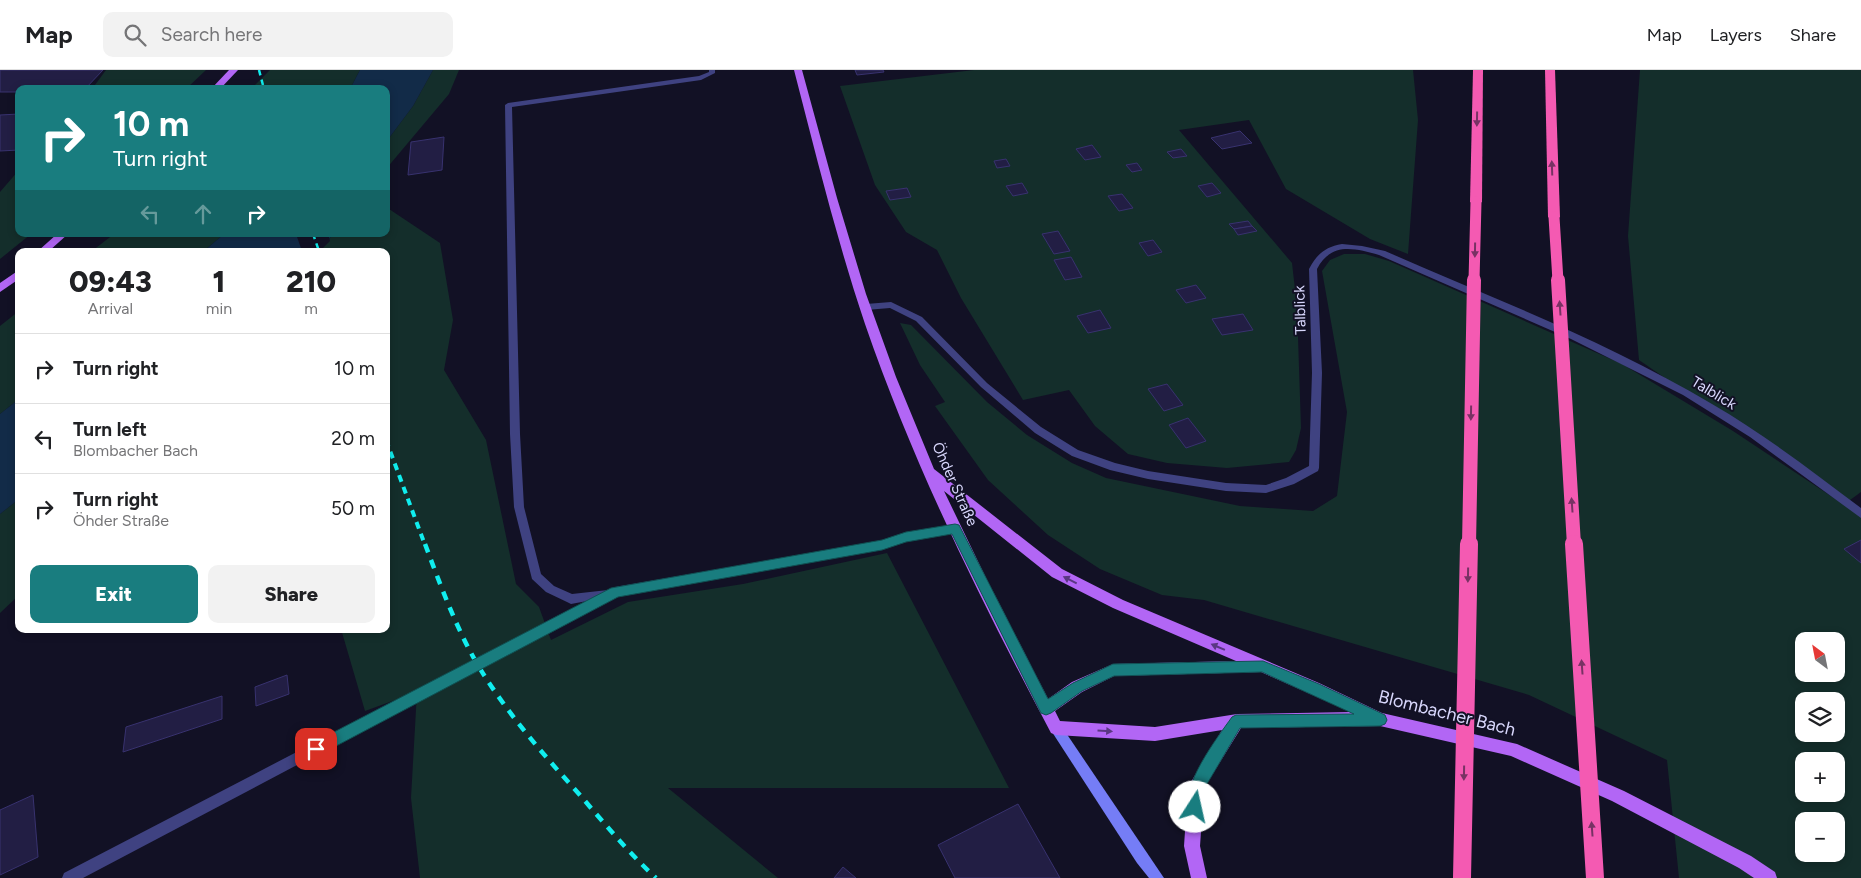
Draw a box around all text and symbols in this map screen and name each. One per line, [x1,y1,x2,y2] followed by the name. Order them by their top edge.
[103,12,453,57] search box
[25,20,73,49] text: Map
[121,21,149,49] icon: search
[161,23,262,46] text: Search here
[1647,24,1682,46] text: Map
[1710,24,1762,46] text: Layers
[1790,24,1836,46] text: Share
[113,103,189,145] text: 10 m
[30,105,95,170] icon: right
[1473,111,1481,127] one-way arrow
[113,145,208,172] text: Turn right
[1548,160,1556,176] one-way arrow
[136,200,164,228] icon: left
[189,200,217,228] icon: ahead
[242,200,270,228] icon: right
[1471,243,1479,259] one-way arrow
[69,263,152,300] text: 09:43
[213,263,225,300] text: 1
[286,263,336,300] text: 210
[1290,284,1310,335] street label: Talblick
[88,299,133,318] text: Arrival
[206,299,232,318] text: min
[304,299,318,318] text: m
[1555,300,1563,316] one-way arrow
[30,355,58,383] icon: right
[73,357,159,380] text: Turn right
[334,357,375,380] text: 10 m
[1688,373,1740,414] street label: Talblick
[1467,405,1475,421] one-way arrow
[73,418,147,441] text: Turn left
[30,425,58,453] icon: left
[331,427,375,450] text: 20 m
[928,439,982,529] street label: Öhder Straße
[73,441,198,460] text: Blombacher Bach
[73,488,159,511] text: Turn right
[30,495,58,523] icon: right
[331,497,375,520] text: 50 m
[1567,497,1575,513] one-way arrow
[73,511,169,530] text: Öhder Straße
[30,565,198,623] button: Exit
[208,565,375,623] button: Share
[1464,568,1472,584] one-way arrow
[1063,576,1077,584] one-way arrow
[1795,632,1845,682] north arrow
[1795,632,1845,862] map controls
[1211,643,1225,651] one-way arrow
[1577,659,1585,675] one-way arrow
[1376,685,1518,741] street label: Blombacher Bach
[1795,692,1845,742] button: layers
[1097,727,1113,735] one-way arrow
[295,728,337,770] pin
[302,735,330,763] icon: arrive
[1795,752,1845,802] button: +
[1460,765,1468,781] one-way arrow
[1168,780,1220,832] position arrow
[1795,812,1845,862] button: −
[1587,821,1595,837] one-way arrow

